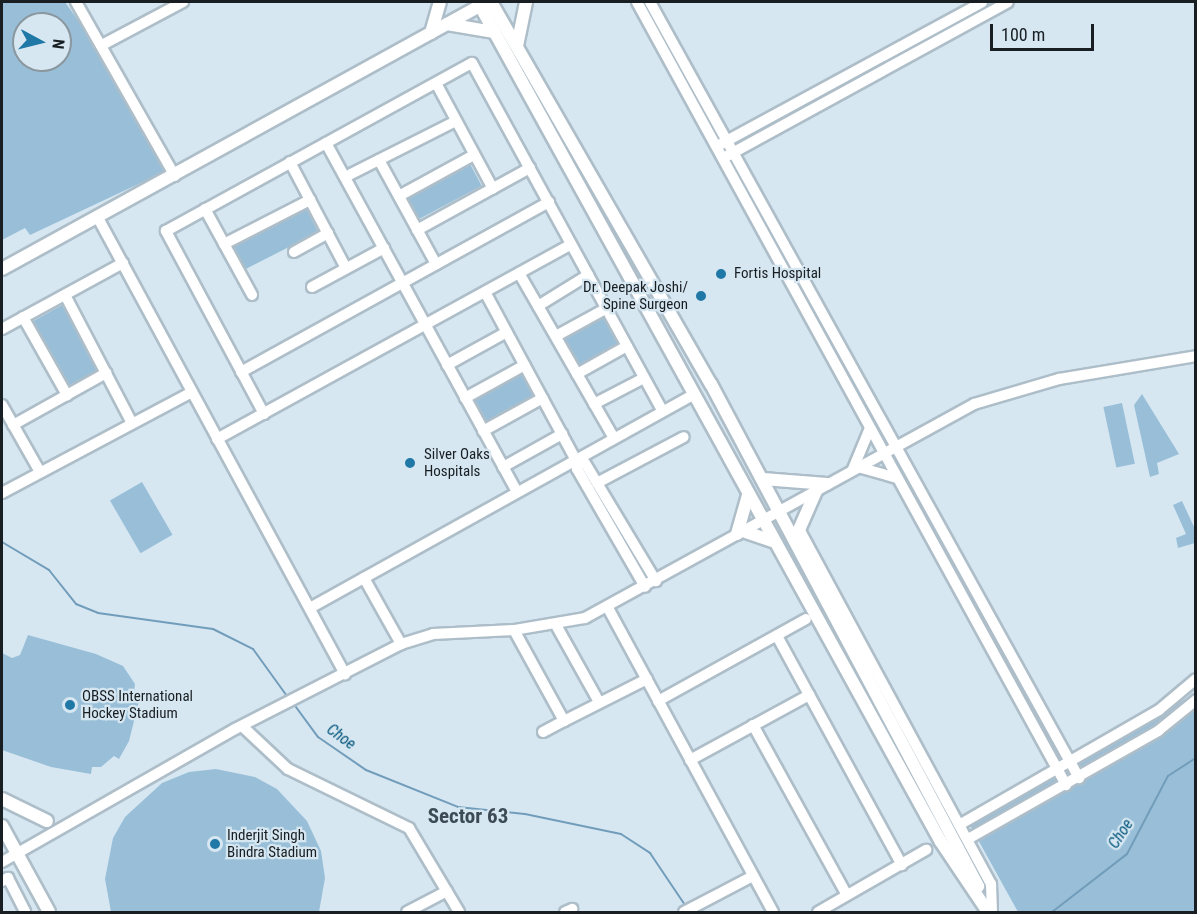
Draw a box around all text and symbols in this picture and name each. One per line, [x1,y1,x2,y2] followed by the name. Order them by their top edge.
[12,12,72,72] north arrow
[993,12,1096,50] scale bar
[1001,24,1045,45] text: 100 m
[48,38,68,50] text: N
[712,265,730,283] marker: Fortis Hospital
[734,265,821,283] place label: Fortis Hospital
[583,278,688,313] place label: Dr. Deepak Joshi/ Spine Surgeon
[692,287,710,305] marker: Dr. Deepak Joshi/ Spine Surgeon
[424,445,490,480] place label: Silver Oaks Hospitals
[401,454,419,472] marker: Silver Oaks Hospitals
[82,687,193,722] place label: OBSS International Hockey Stadium
[63,698,77,712] marker: OBSS International Hockey Stadium
[323,720,359,754] water label: Choe
[428,803,508,829] district label: Sector 63
[1104,816,1138,852] water label: Choe
[227,826,317,861] place label: Inderjit Singh Bindra Stadium
[208,837,222,851] marker: Inderjit Singh Bindra Stadium

